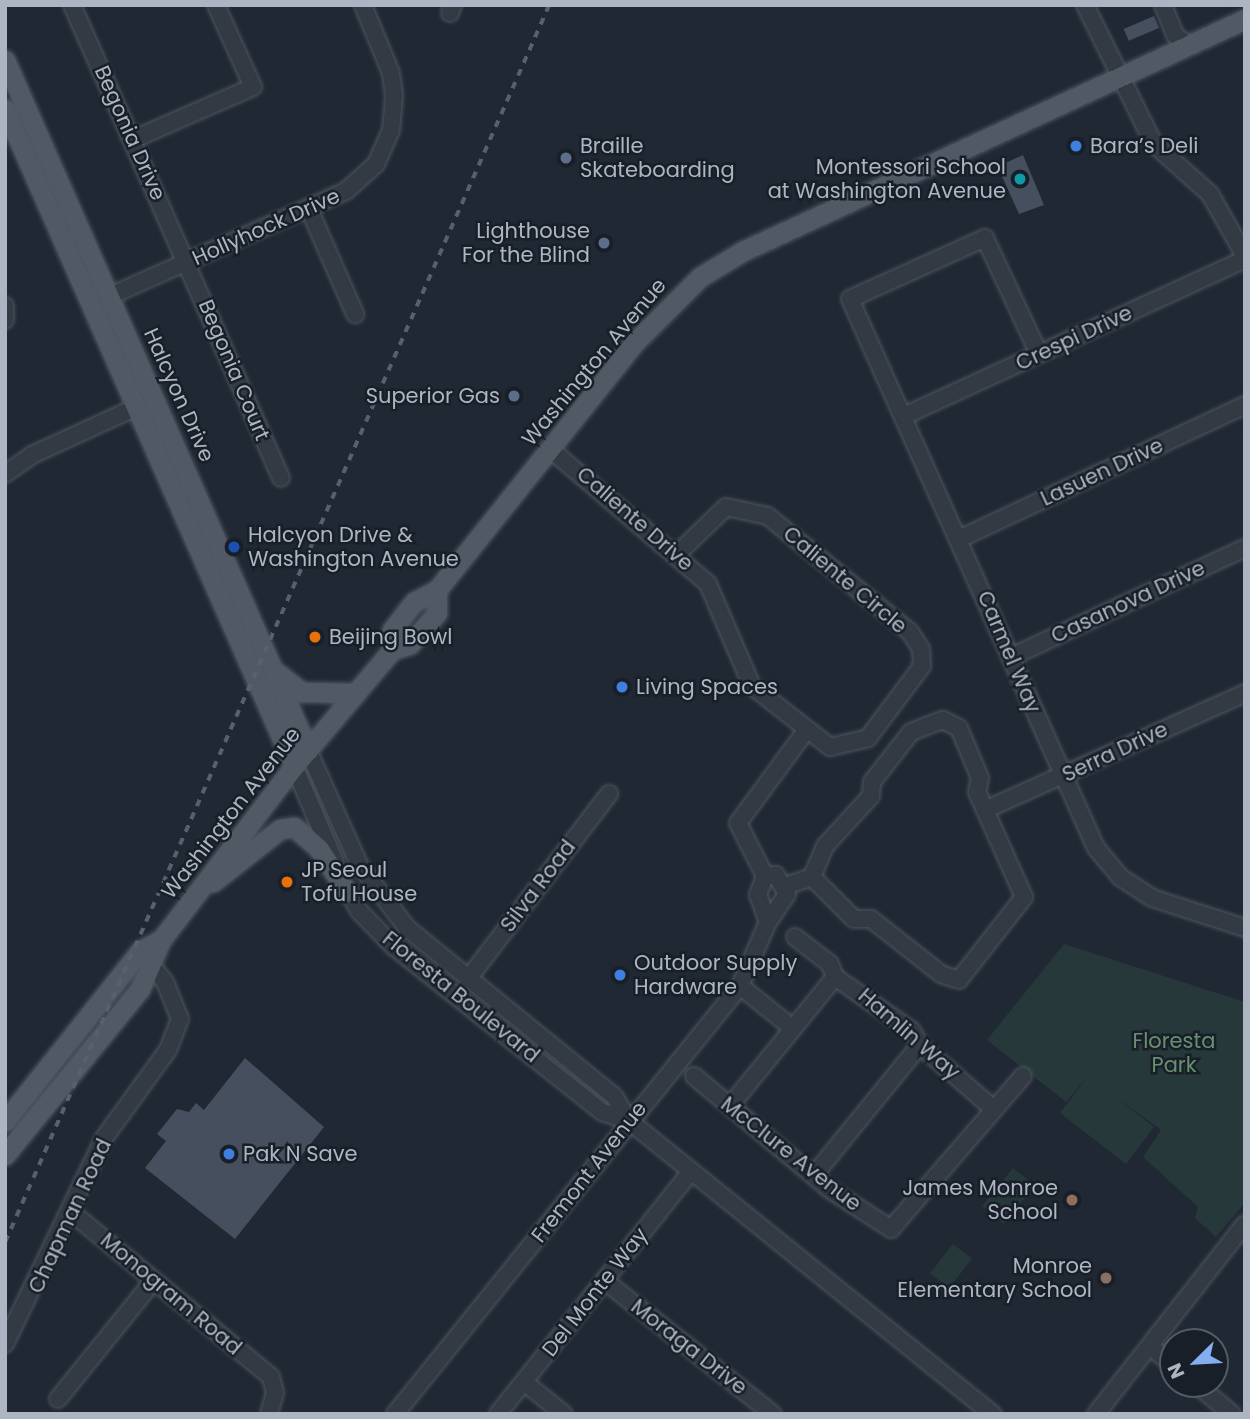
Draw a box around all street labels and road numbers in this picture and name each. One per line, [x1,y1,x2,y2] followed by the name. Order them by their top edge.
[89,62,171,204] street label: Begonia Drive
[188,183,344,271] street label: Hollyhock Drive
[517,273,671,451] street label: Washington Avenue
[193,296,275,444] street label: Begonia Court
[1012,300,1136,376] street label: Crespi Drive
[138,324,220,466] street label: Halcyon Drive
[1037,433,1167,511] street label: Lasuen Drive
[572,462,698,576] street label: Caliente Drive
[778,521,912,639] street label: Caliente Circle
[1047,555,1209,649] street label: Casanova Drive
[972,587,1046,717] street label: Carmel Way
[1058,717,1172,787] street label: Serra Drive
[156,722,306,904] street label: Washington Avenue
[495,835,581,937] street label: Silva Road
[378,926,544,1068] street label: Floresta Boulevard
[853,983,965,1085] street label: Hamlin Way
[716,1091,866,1217] street label: McClure Avenue
[526,1096,652,1248] street label: Fremont Avenue
[23,1135,117,1297] street label: Chapman Road
[537,1223,653,1361] street label: Del Monte Way
[95,1228,247,1360] street label: Monogram Road
[626,1294,752,1400] street label: Moraga Drive

